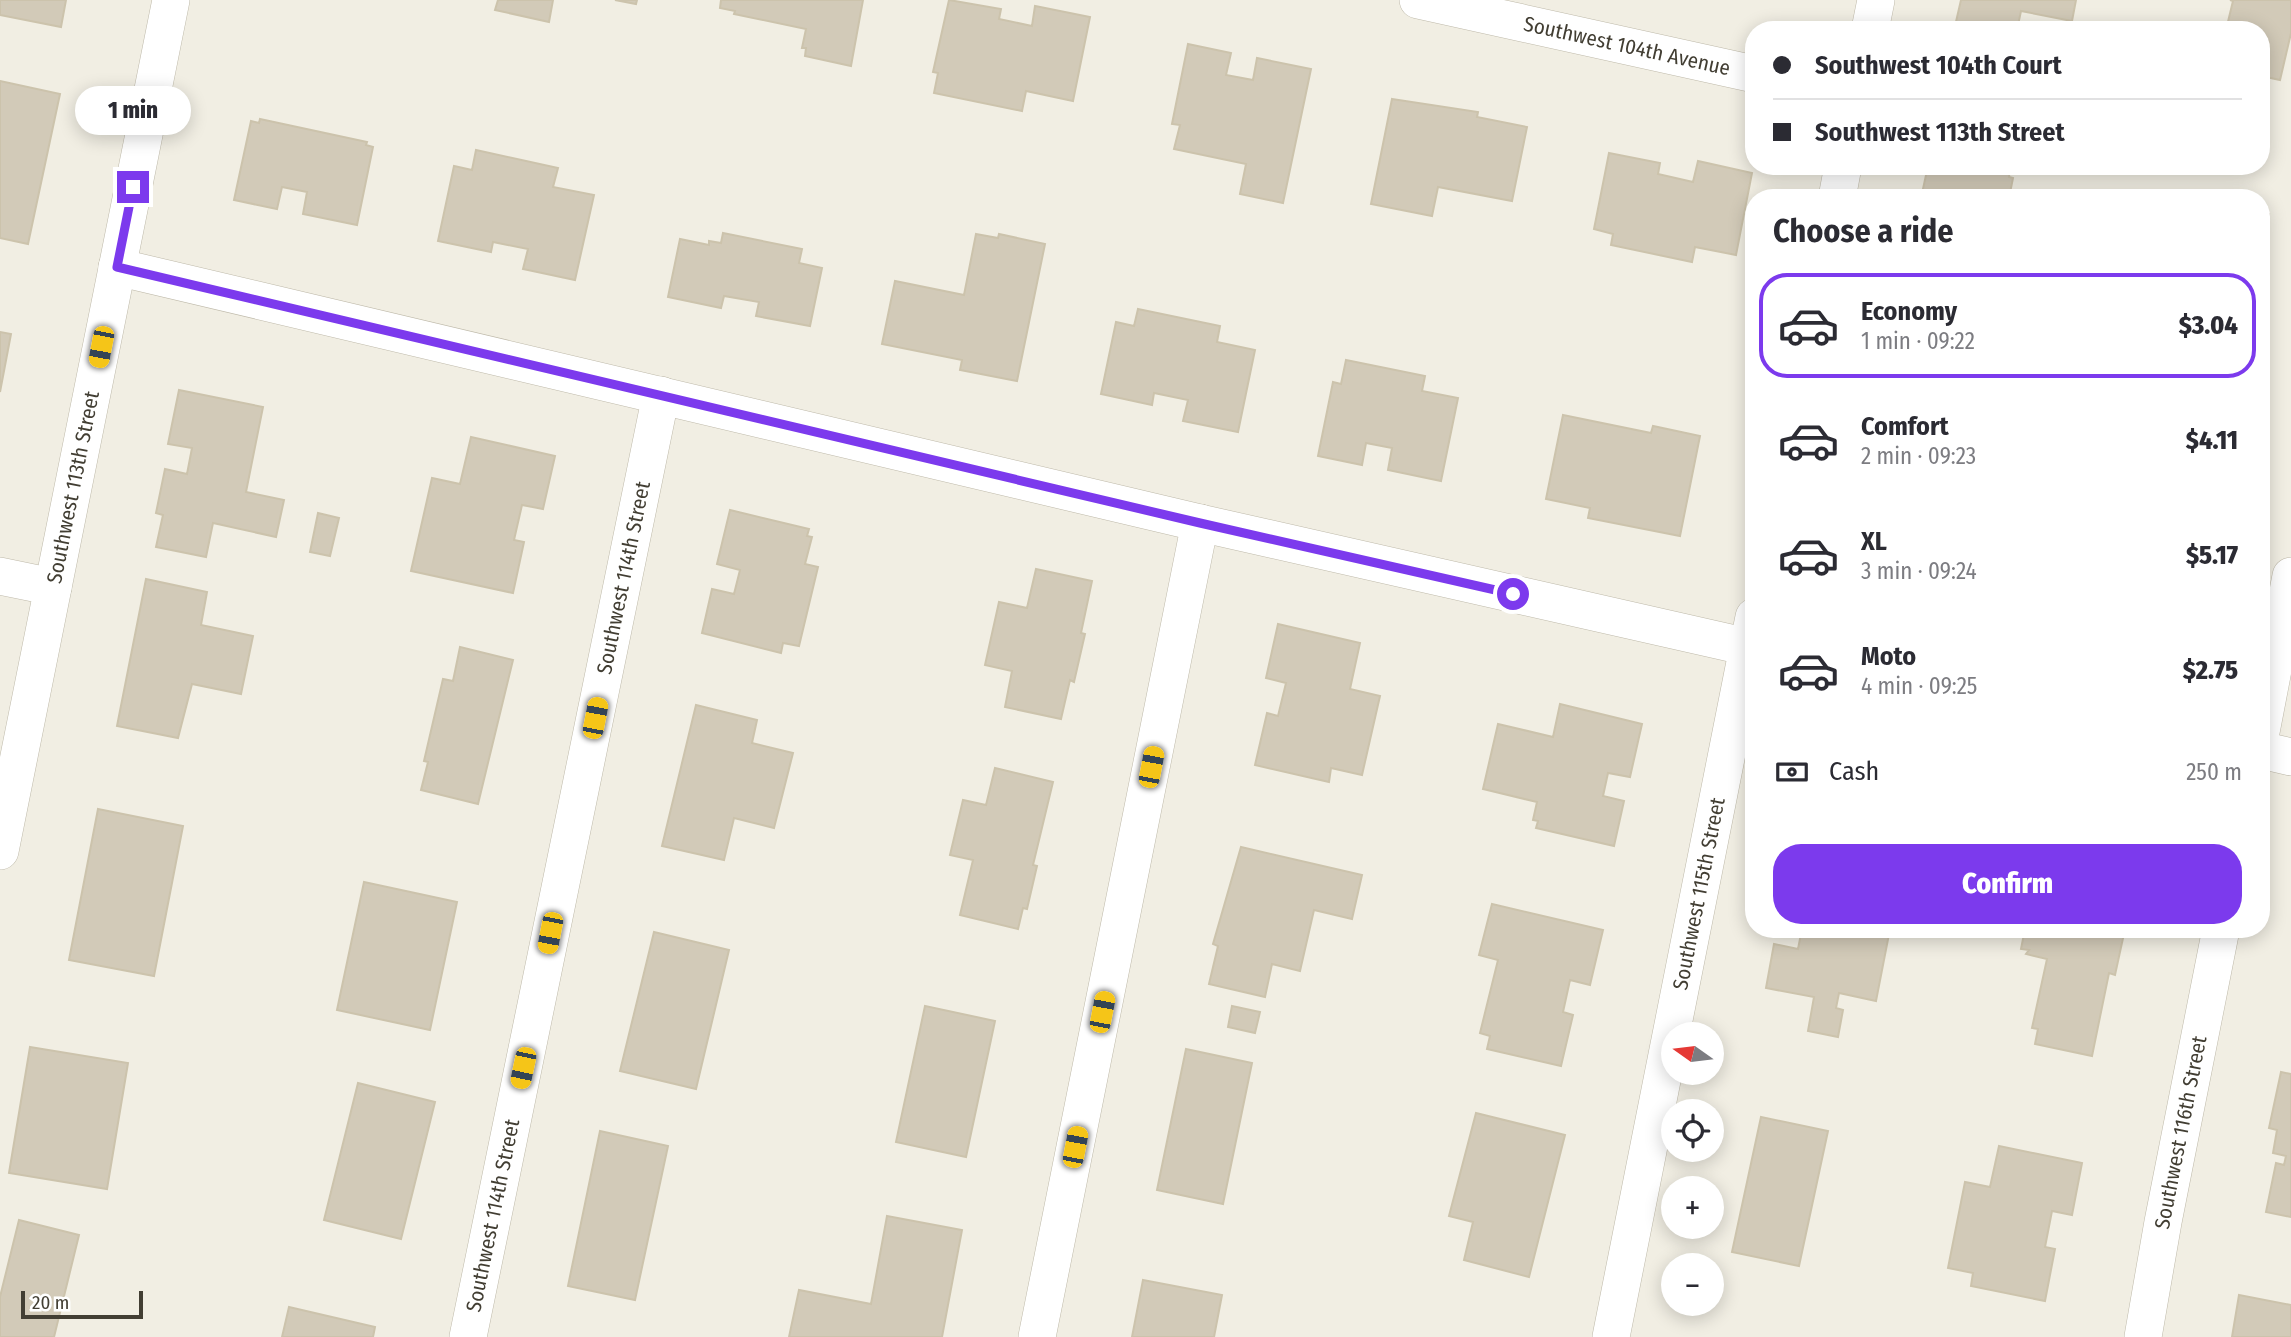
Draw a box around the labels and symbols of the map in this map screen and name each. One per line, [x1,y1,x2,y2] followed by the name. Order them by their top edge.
[1521,11,1733,81] street label: Southwest 104th Avenue
[75,86,191,134] callout: 1 min
[117,171,149,203] route end
[87,324,116,370] car
[41,389,105,586] street label: Southwest 113th Street
[591,479,656,676] street label: Southwest 114th Street
[1497,578,1529,610] route start
[581,695,610,741] car
[1137,744,1166,790] car
[1667,795,1731,992] street label: Southwest 115th Street
[536,910,565,956] car
[1088,989,1117,1035] car
[1661,1022,1724,1085] north arrow
[2149,1033,2213,1231] street label: Southwest 116th Street
[509,1045,538,1091] car
[460,1117,525,1314] street label: Southwest 114th Street
[1061,1124,1090,1170] car
[21,1288,144,1320] scale bar

